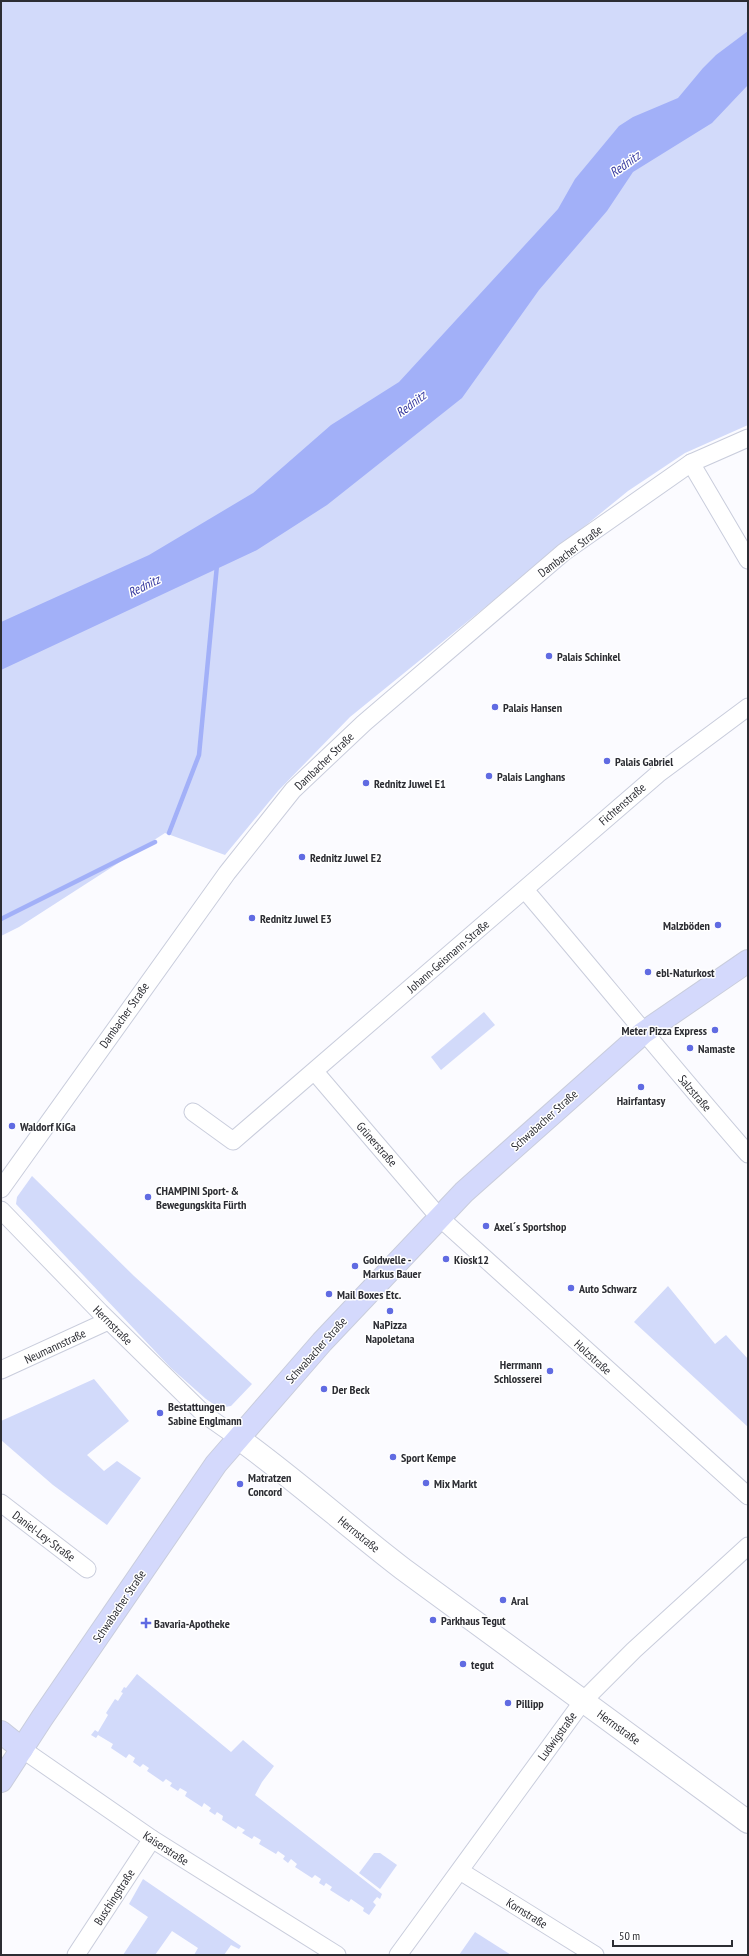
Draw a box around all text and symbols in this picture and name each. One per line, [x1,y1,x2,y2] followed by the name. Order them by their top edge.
[606,146,645,181] water label: Rednitz
[393,386,431,421] water label: Rednitz
[535,522,605,580] street label: Dambacher Straße
[125,570,164,601] water label: Rednitz
[557,649,621,664] place label: Palais Schinkel
[544,651,554,661] marker: Palais Schinkel
[503,700,562,715] place label: Palais Hansen
[490,702,500,712] marker: Palais Hansen
[291,729,357,793] street label: Dambacher Straße
[615,754,673,769] place label: Palais Gabriel
[602,756,612,766] marker: Palais Gabriel
[497,769,565,784] place label: Palais Langhans
[484,771,494,781] marker: Palais Langhans
[374,776,446,791] place label: Rednitz Juwel E1
[361,778,371,788] marker: Rednitz Juwel E1
[596,780,648,828] street label: Fichtenstraße
[310,850,382,865] place label: Rednitz Juwel E2
[297,852,307,862] marker: Rednitz Juwel E2
[260,911,332,926] place label: Rednitz Juwel E3
[247,913,257,923] marker: Rednitz Juwel E3
[403,916,492,996] street label: Johann-Geismann-Straße
[663,918,710,933] place label: Malzböden
[713,920,723,930] marker: Malzböden
[656,965,715,980] place label: ebl-Naturkost
[643,967,653,977] marker: ebl-Naturkost
[96,979,152,1051] street label: Dambacher Straße
[621,1023,707,1038] place label: Meter Pizza Express
[710,1025,720,1035] marker: Meter Pizza Express
[698,1041,735,1056] place label: Namaste
[685,1043,695,1053] marker: Namaste
[675,1072,715,1114] street label: Salzstraße
[636,1082,646,1092] marker: Hairfantasy
[508,1086,580,1154] street label: Schwabacher Straße
[617,1093,665,1108] place label: Hairfantasy
[19,1119,76,1134] place label: Waldorf KiGa
[354,1119,400,1169] street label: Grünerstraße
[7,1121,17,1131] marker: Waldorf KiGa
[156,1183,246,1212] place label: CHAMPINI Sport- & Bewegungskita Fürth
[143,1192,153,1202] marker: CHAMPINI Sport- & Bewegungskita Fürth
[493,1219,567,1234] place label: Axel´s Sportshop
[481,1221,491,1231] marker: Axel´s Sportshop
[363,1252,422,1281] place label: Goldwelle - Markus Bauer
[454,1252,489,1267] place label: Kiosk12
[441,1254,451,1264] marker: Kiosk12
[350,1261,360,1271] marker: Goldwelle - Markus Bauer
[578,1281,637,1296] place label: Auto Schwarz
[566,1283,576,1293] marker: Auto Schwarz
[337,1287,402,1302] place label: Mail Boxes Etc.
[324,1289,334,1299] marker: Mail Boxes Etc.
[90,1302,136,1348] street label: Herrnstraße
[385,1306,395,1316] marker: NaPizza Napoletana
[282,1314,350,1386] street label: Schwabacher Straße
[366,1317,415,1346] place label: NaPizza Napoletana
[22,1325,88,1367] street label: Neumannstraße
[571,1336,615,1378] street label: Holzstraße
[494,1357,542,1386] place label: Herrmann Schlosserei
[545,1366,555,1376] marker: Herrmann Schlosserei
[332,1382,370,1397] place label: Der Beck
[319,1384,329,1394] marker: Der Beck
[168,1399,242,1428] place label: Bestattungen Sabine Englmann
[155,1408,165,1418] marker: Bestattungen Sabine Englmann
[401,1450,456,1465] place label: Sport Kempe
[388,1452,398,1462] marker: Sport Kempe
[248,1470,291,1499] place label: Matratzen Concord
[434,1476,477,1491] place label: Mix Markt
[421,1478,431,1488] marker: Mix Markt
[235,1479,245,1489] marker: Matratzen Concord
[10,1508,78,1565] street label: Daniel-Ley-Straße
[335,1513,383,1555] street label: Herrnstraße
[89,1567,149,1645] street label: Schwabacher Straße
[510,1593,528,1608] place label: Aral
[498,1595,508,1605] marker: Aral
[441,1613,506,1628] place label: Parkhaus Tegut
[428,1615,438,1625] marker: Parkhaus Tegut
[154,1616,230,1631] place label: Bavaria-Apotheke
[141,1618,151,1628] marker: Bavaria-Apotheke
[471,1657,494,1672] place label: tegut
[458,1659,468,1669] marker: tegut
[516,1696,544,1711] place label: Pillipp
[503,1698,513,1708] marker: Pillipp
[595,1706,643,1748] street label: Herrnstraße
[534,1709,580,1763] street label: Ludwigstraße
[140,1828,192,1868] street label: Kaiserstraße
[90,1866,138,1928] street label: Buschingstraße
[504,1895,550,1931] street label: Kornstraße
[613,1922,732,1948] scale bar
[619,1928,640,1943] text: 50 m

